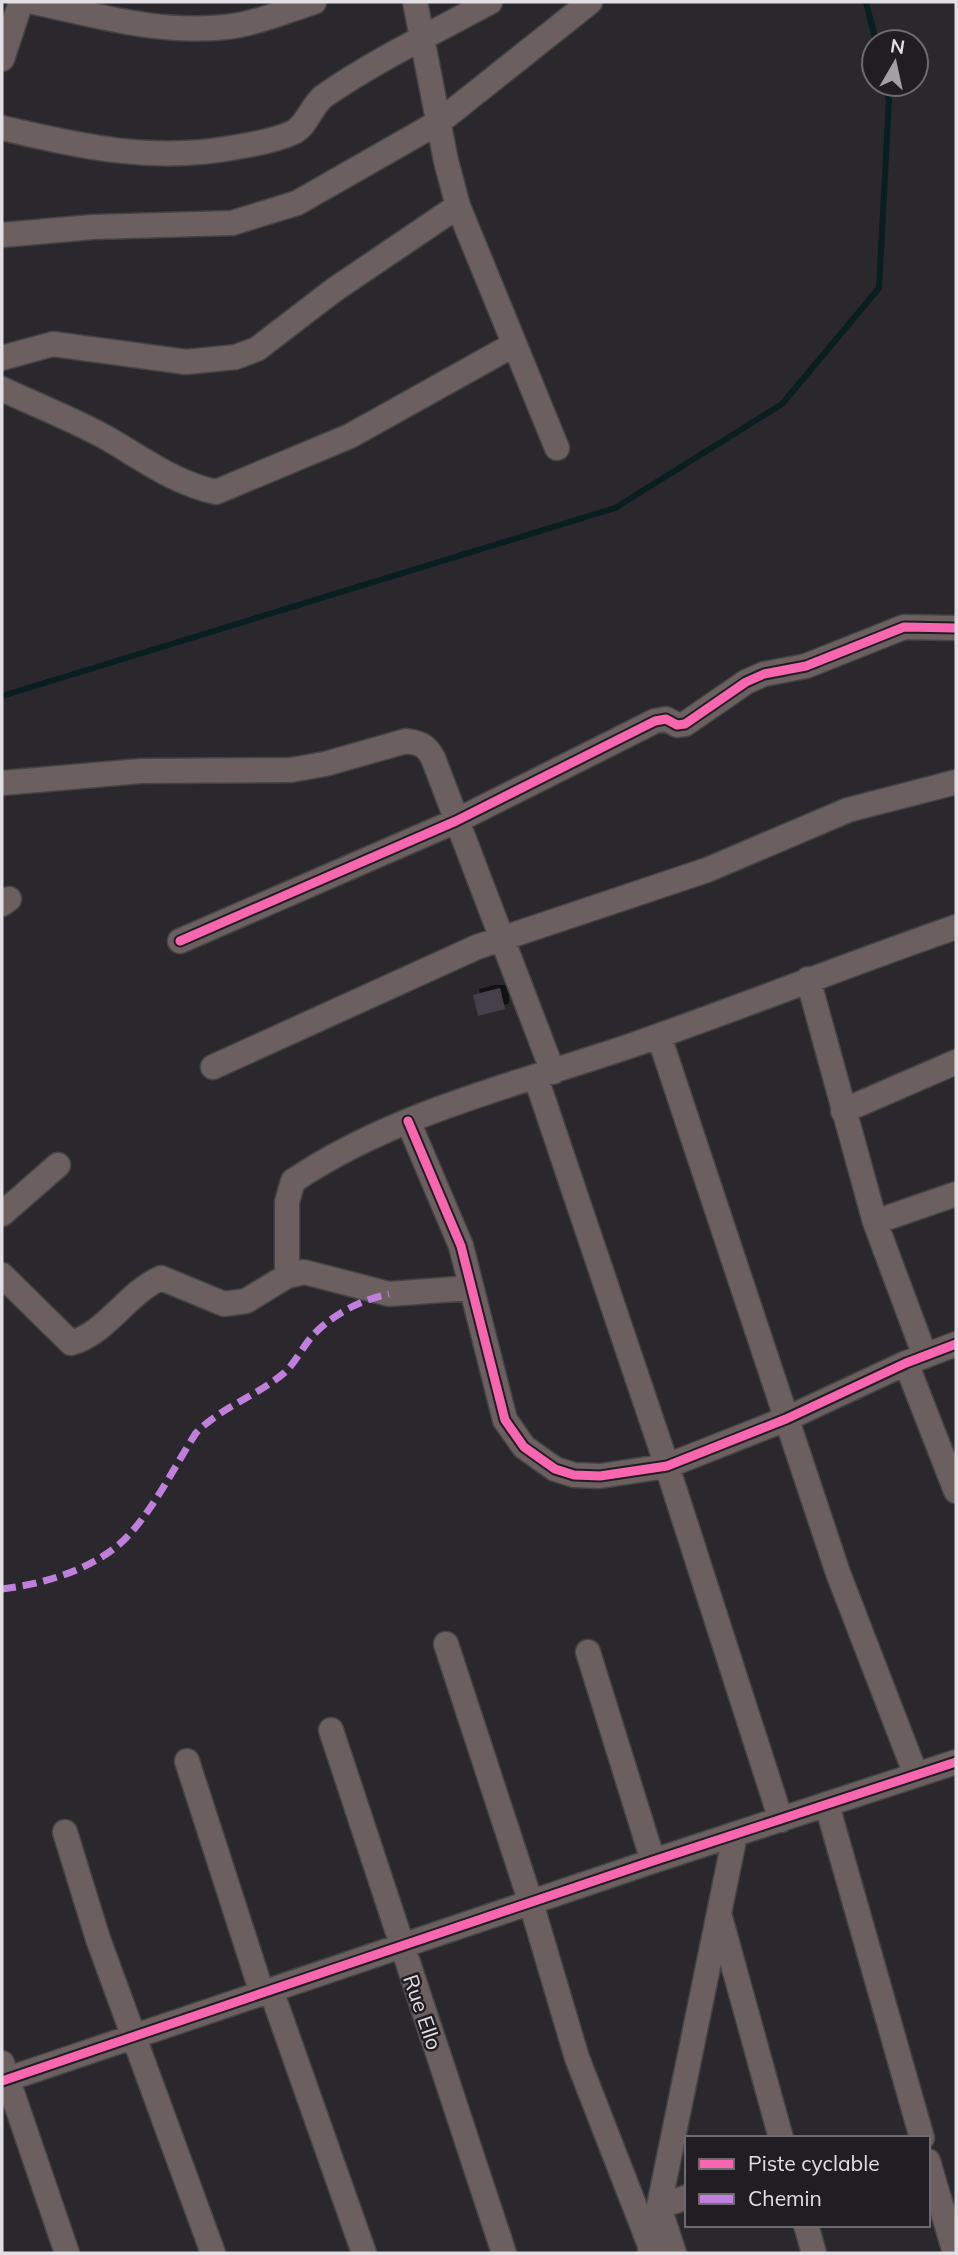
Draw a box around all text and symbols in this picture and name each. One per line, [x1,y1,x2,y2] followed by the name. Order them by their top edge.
[860,28,930,98] north arrow
[889,33,907,59] text: N
[398,1971,448,2053] street label: Rue Ello
[685,2136,930,2227] legend
[748,2150,880,2176] text: Piste cyclable
[748,2185,822,2211] text: Chemin

